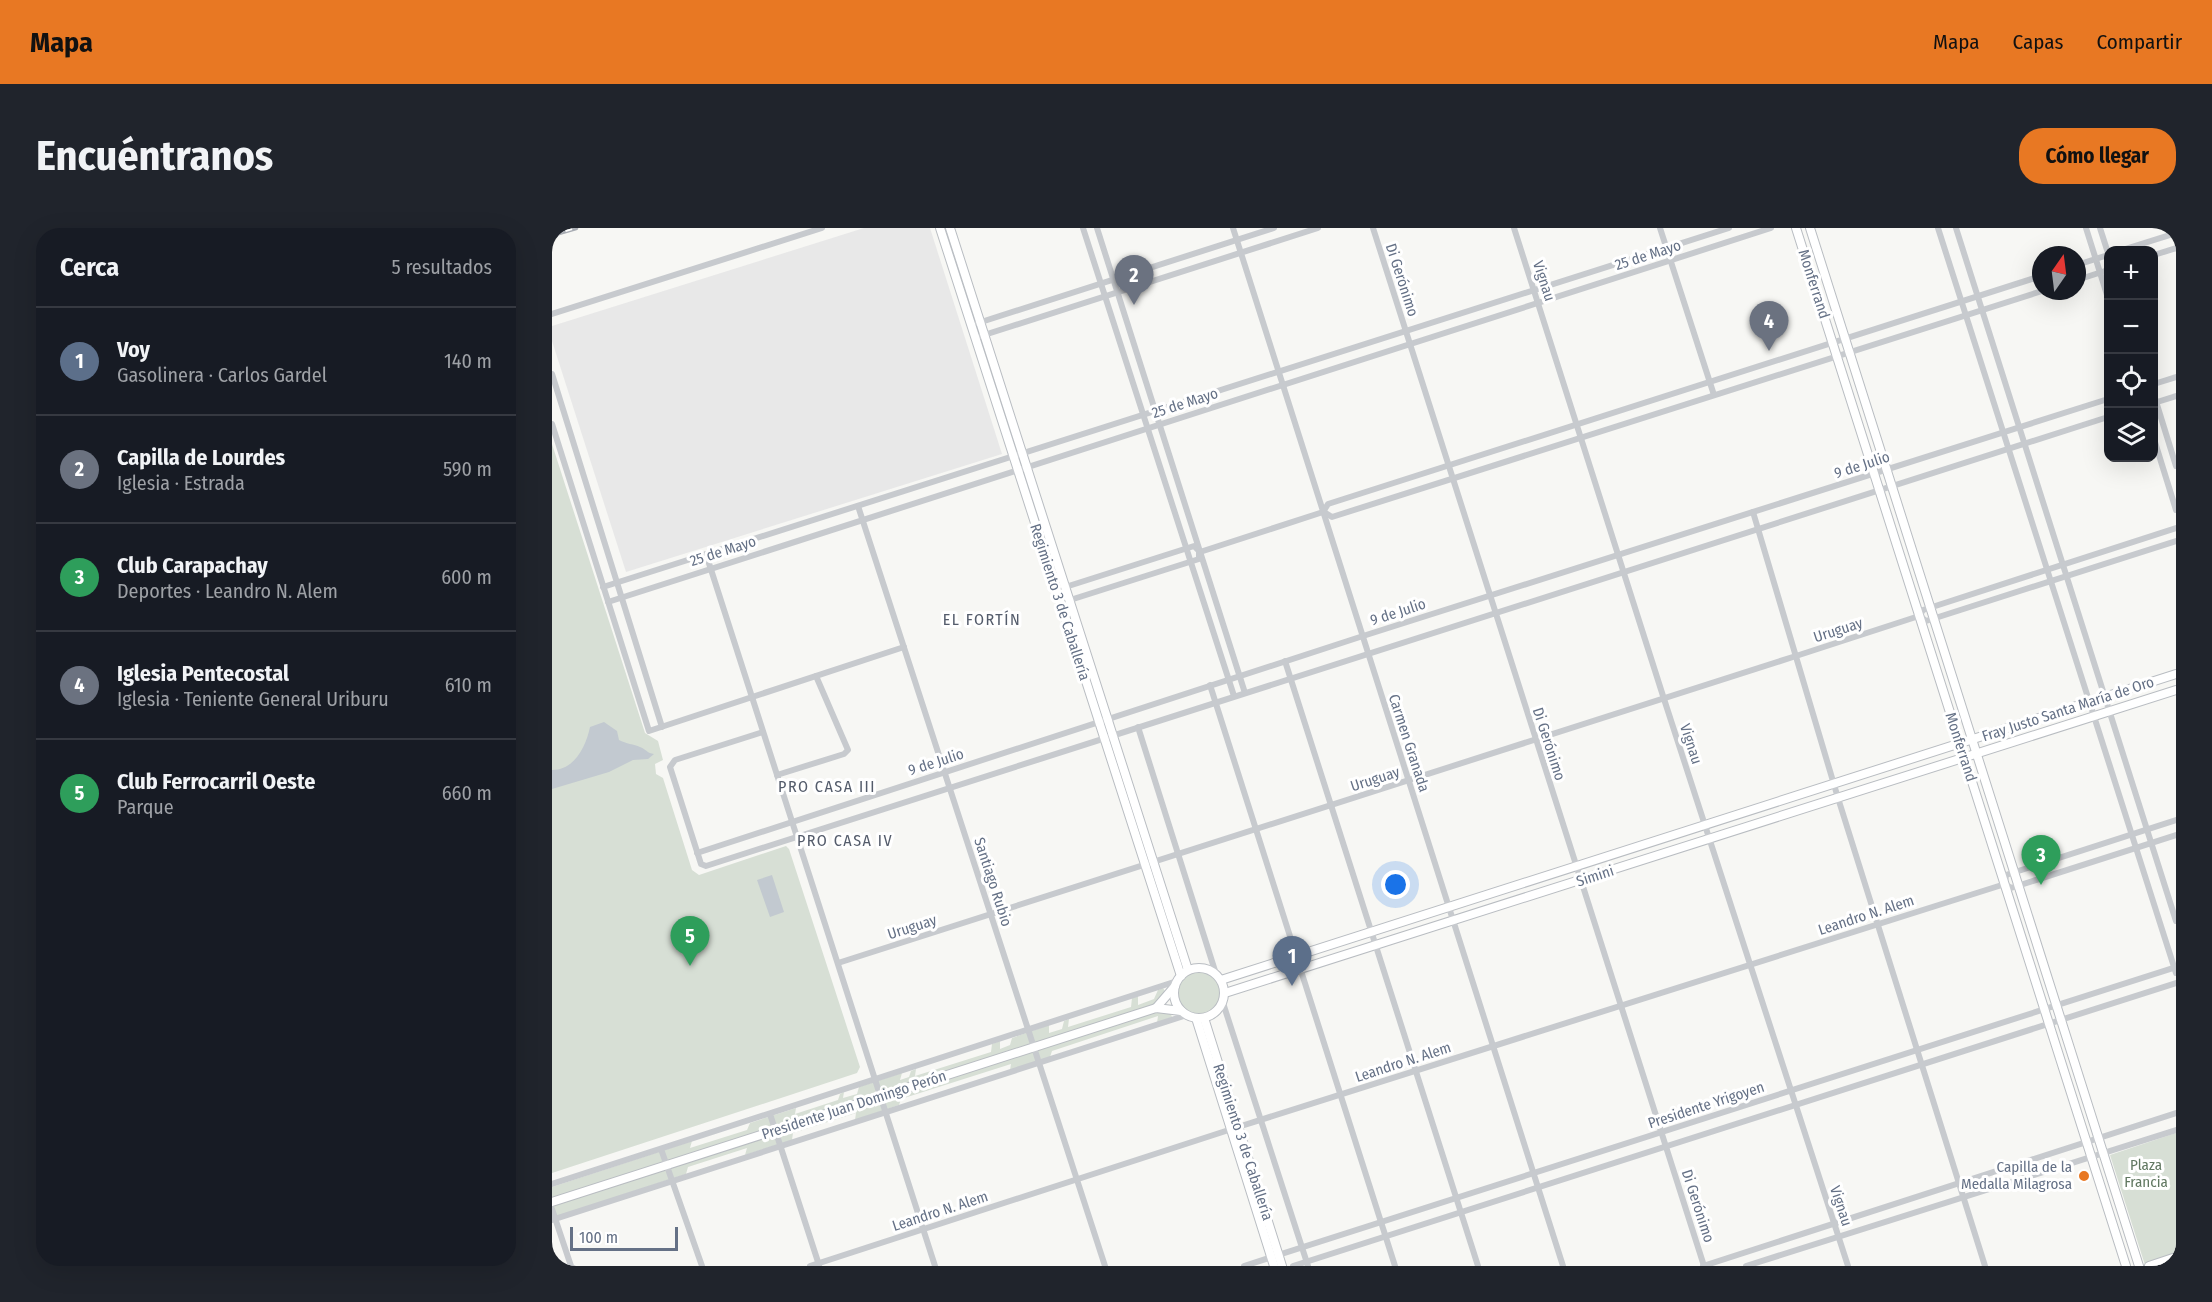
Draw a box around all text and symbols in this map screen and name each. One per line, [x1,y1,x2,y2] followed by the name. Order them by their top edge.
[30,26,93,59] text: Mapa
[1933,29,1980,55] text: Mapa
[2013,29,2063,55] text: Capas
[2096,29,2182,55] text: Compartir
[2019,128,2176,184] button: Cómo llegar
[36,131,273,181] text: Encuéntranos
[1613,236,1683,274] street label: 25 de Mayo
[1382,241,1422,319] street label: Di Gerónimo
[2032,246,2086,300] north arrow
[2104,246,2158,462] map controls
[2104,246,2158,300] button: +
[1794,247,1834,321] street label: Monferrand
[60,252,119,283] text: Cerca
[392,255,492,279] text: 5 resultados
[1114,256,1154,305] pin: 2
[1529,258,1559,304] street label: Vignau
[2104,300,2158,354] button: −
[1750,302,1788,351] pin: 4
[117,336,150,363] text: Voy
[75,349,84,373] text: 1
[444,349,492,373] text: 140 m
[2104,354,2158,408] button: locate
[117,363,327,387] text: Gasolinera · Carlos Gardel
[1150,384,1220,422] street label: 25 de Mayo
[2104,408,2158,462] button: layers
[117,444,285,471] text: Capilla de Lourdes
[1832,448,1892,482] street label: 9 de Julio
[75,457,84,481] text: 2
[443,457,492,481] text: 590 m
[117,471,245,495] text: Iglesia · Estrada
[1026,521,1094,683] street label: Regimiento 3 de Caballería
[688,532,758,570] street label: 25 de Mayo
[117,552,268,579] text: Club Carapachay
[75,565,84,589] text: 3
[441,565,492,589] text: 600 m
[117,579,338,603] text: Deportes · Leandro N. Alem
[1368,595,1428,629] street label: 9 de Julio
[943,610,1021,629] district label: EL FORTÍN
[1811,614,1865,646] street label: Uruguay
[117,660,289,687] text: Iglesia Pentecostal
[74,673,85,697] text: 4
[445,673,492,697] text: 610 m
[1980,673,2156,745] street label: Fray Justo Santa María de Oro
[117,687,389,711] text: Iglesia · Teniente General Uriburu
[1385,692,1433,794] street label: Carmen Granada
[1529,705,1569,783] street label: Di Gerónimo
[1941,710,1981,784] street label: Monferrand
[1676,721,1706,767] street label: Vignau
[906,745,966,779] street label: 9 de Julio
[1348,763,1402,795] street label: Uruguay
[117,768,315,795] text: Club Ferrocarril Oeste
[778,777,876,796] district label: PRO CASA III
[75,781,84,805] text: 5
[442,781,492,805] text: 660 m
[117,795,174,819] text: Parque
[797,831,893,850] district label: PRO CASA IV
[970,835,1016,929] street label: Santiago Rubio
[2022,836,2060,885] pin: 3
[1574,862,1616,890] street label: Simini
[1381,870,1410,899] your location
[1816,891,1916,939] street label: Leandro N. Alem
[885,911,939,943] street label: Uruguay
[670,916,710,966] pin: 5
[1272,936,1312,986] pin: 1
[1353,1038,1453,1086] street label: Leandro N. Alem
[1209,1061,1277,1223] street label: Regimiento 3 de Caballería
[759,1067,949,1143] street label: Presidente Juan Domingo Perón
[1646,1078,1766,1132] street label: Presidente Yrigoyen
[2124,1156,2168,1191] park label: Plaza Francia
[1961,1158,2072,1193] place label: Capilla de la Medalla Milagrosa
[1678,1167,1718,1245] street label: Di Gerónimo
[2077,1169,2091,1183] marker: Capilla de la Medalla Milagrosa
[1826,1183,1856,1229] street label: Vignau
[890,1187,990,1235] street label: Leandro N. Alem
[570,1224,678,1252] scale bar
[579,1228,618,1247] text: 100 m

